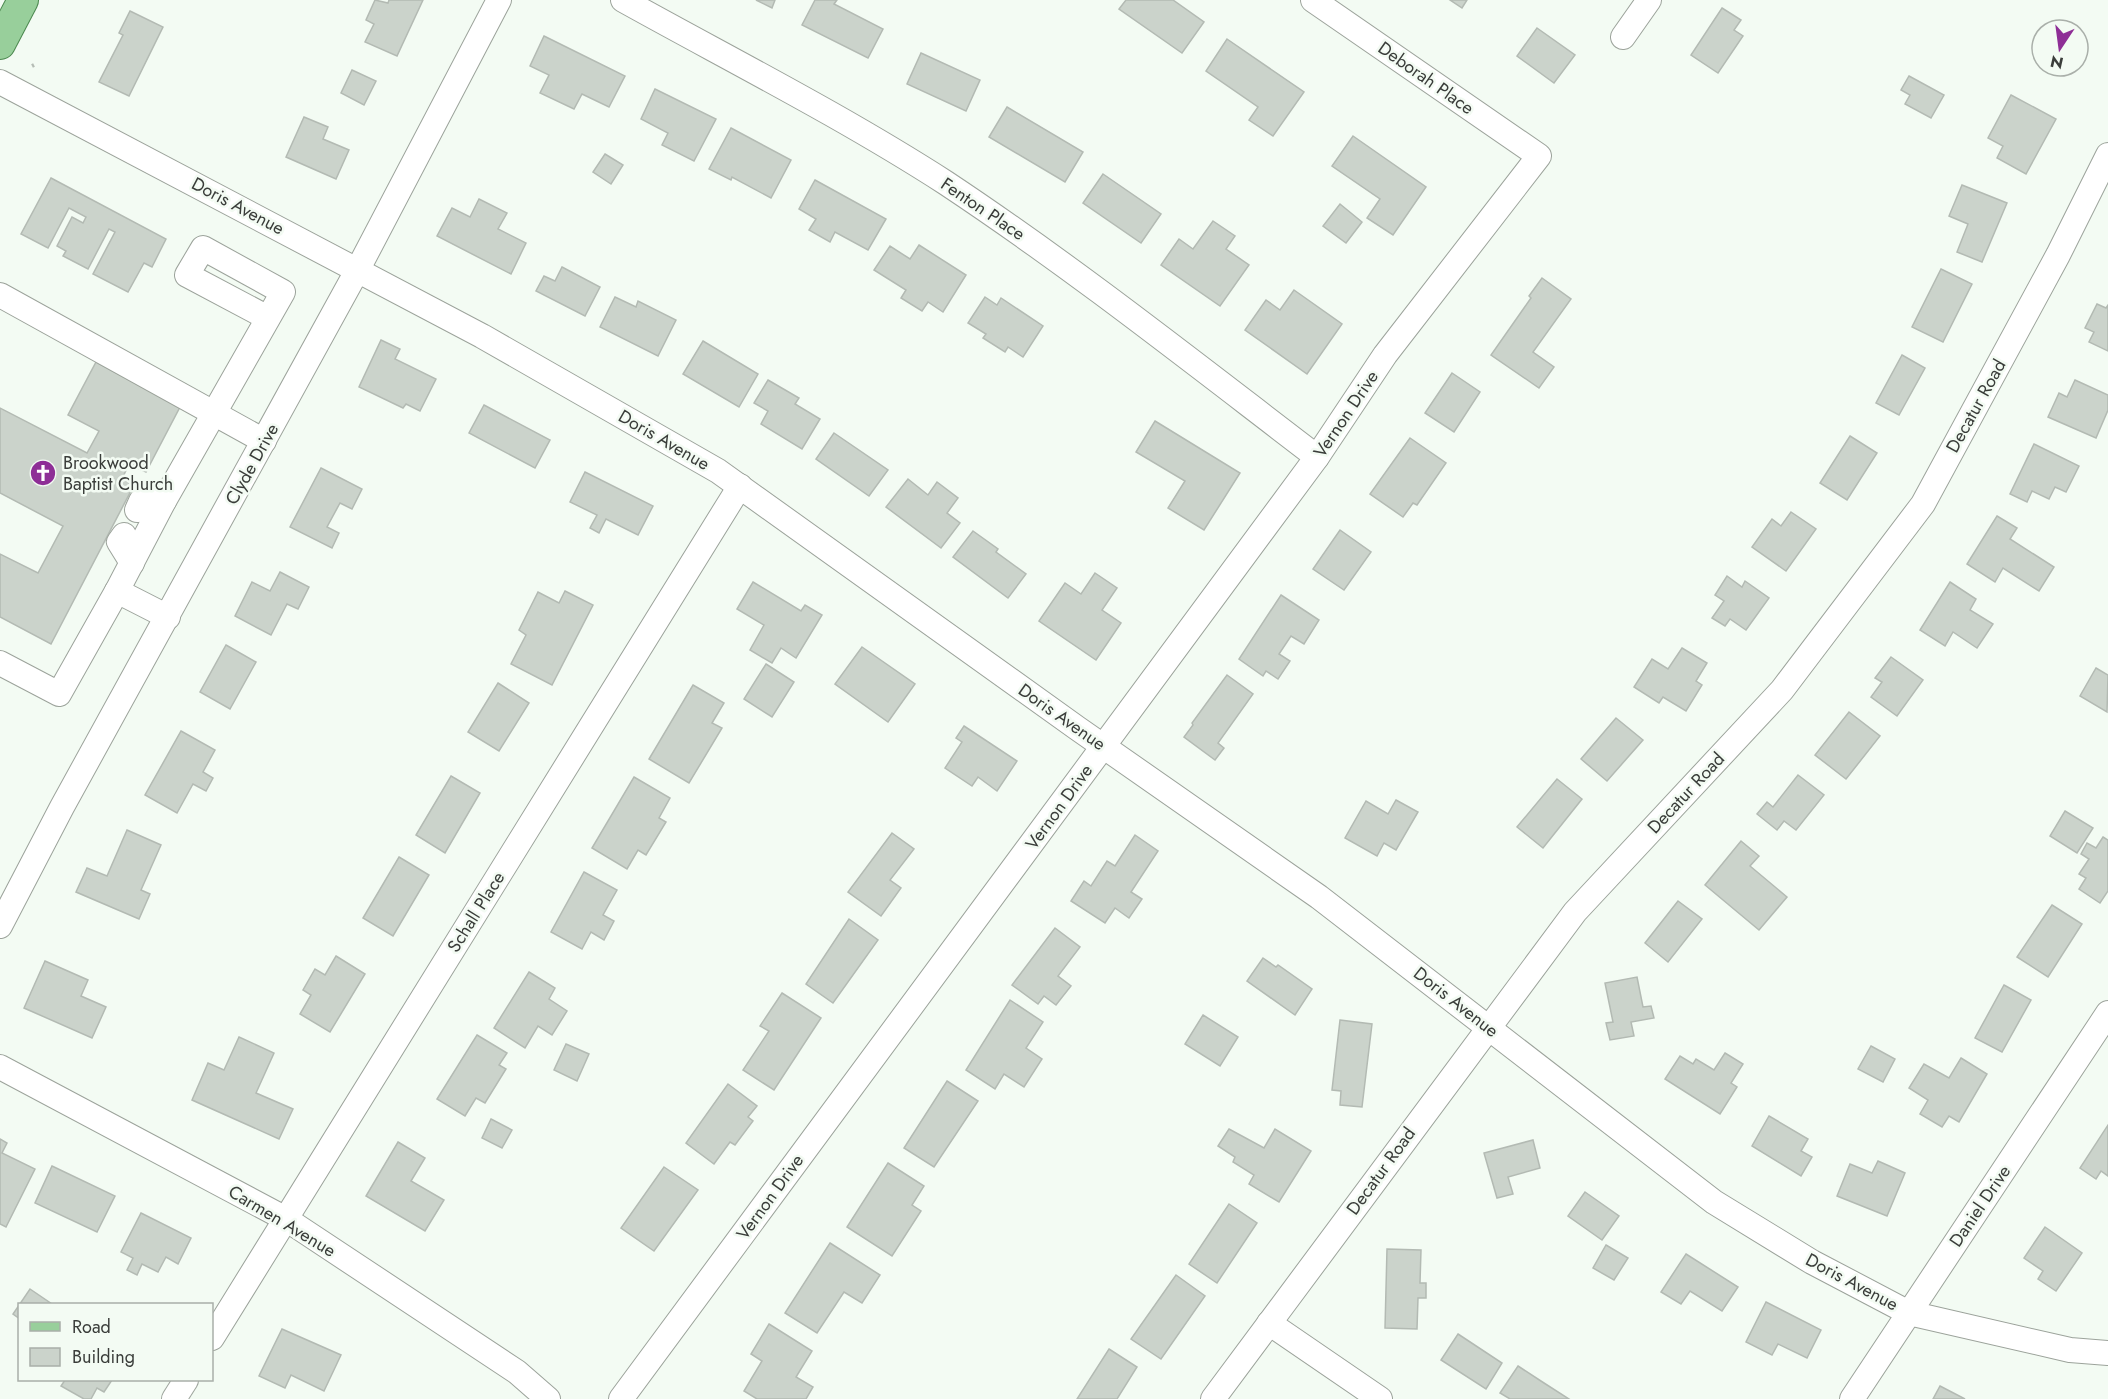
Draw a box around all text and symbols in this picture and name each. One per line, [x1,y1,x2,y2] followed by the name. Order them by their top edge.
[2030,18,2090,78] north arrow
[1373,35,1479,121] street label: Deborah Place
[2048,49,2066,75] text: N
[187,171,289,241] street label: Doris Avenue
[936,171,1030,247] street label: Fenton Place
[1940,355,2012,457] street label: Decatur Road
[1307,365,1385,463] street label: Vernon Drive
[613,403,715,477] street label: Doris Avenue
[219,419,285,509] street label: Clyde Drive
[63,450,173,497] place label: Brookwood Baptist Church
[28,458,58,488] church icon: Brookwood Baptist Church
[1013,677,1111,757] street label: Doris Avenue
[1641,746,1731,840] street label: Decatur Road
[1019,759,1099,855] street label: Vernon Drive
[441,867,511,957] street label: Schall Place
[1408,960,1504,1044] street label: Doris Avenue
[1340,1122,1422,1220] street label: Decatur Road
[730,1149,810,1245] street label: Vernon Drive
[1943,1160,2017,1252] street label: Daniel Drive
[223,1179,341,1263] street label: Carmen Avenue
[1801,1247,1903,1317] street label: Doris Avenue
[18,1303,213,1381] legend
[72,1314,111,1340] text: Road
[72,1344,135,1370] text: Building

